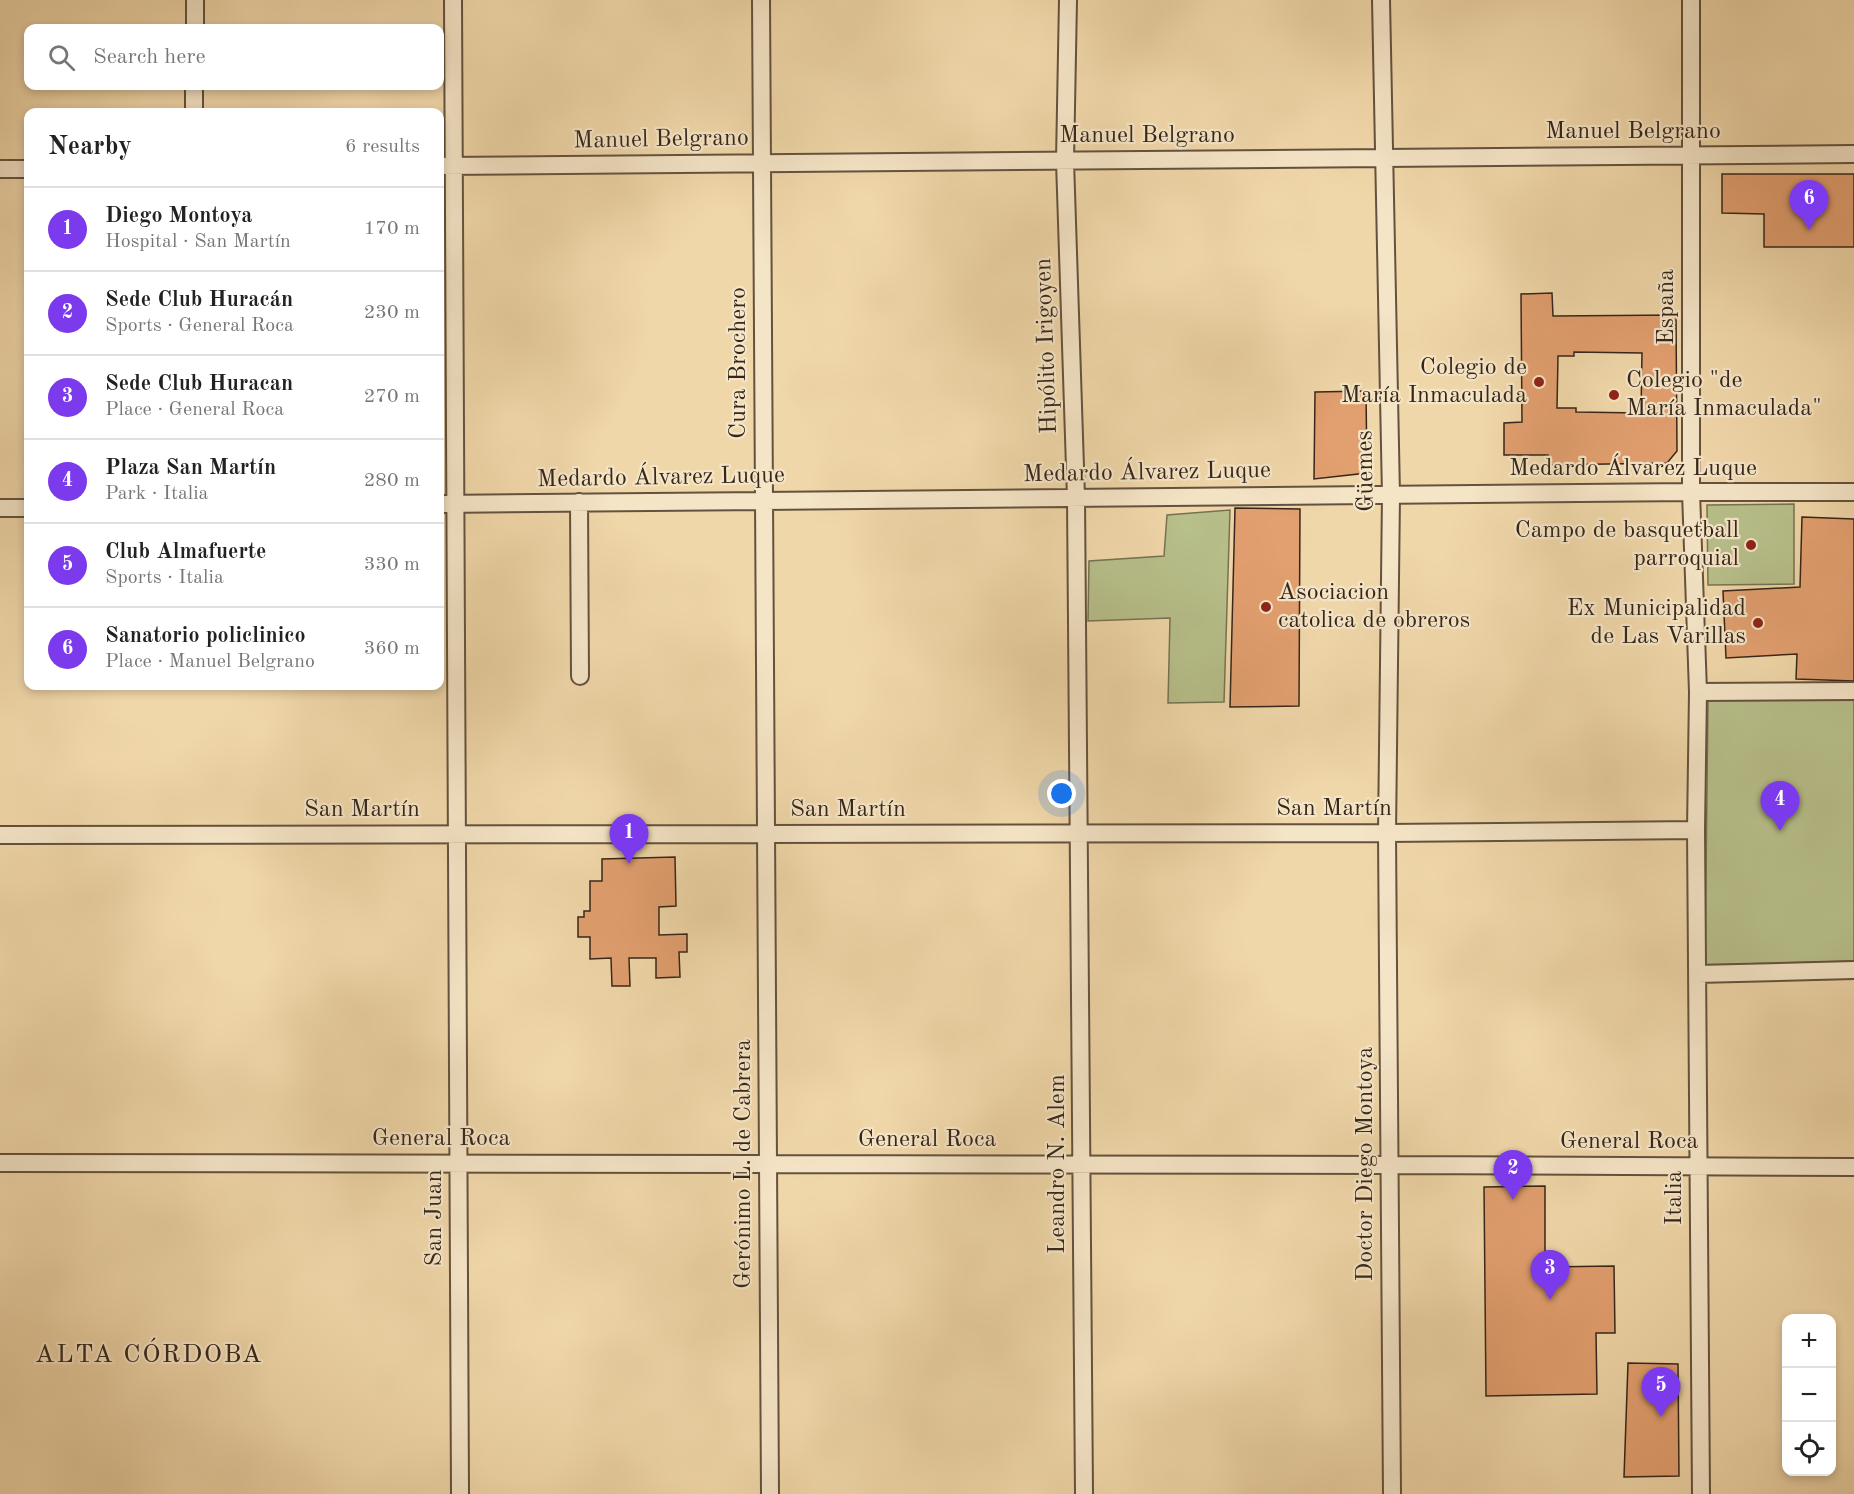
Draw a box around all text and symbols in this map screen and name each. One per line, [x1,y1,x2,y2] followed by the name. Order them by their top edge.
[24,24,444,90] search box
[45,41,78,74] icon: search
[93,46,206,68] text: Search here
[1545,120,1721,144] street label: Manuel Belgrano
[1059,124,1235,148] street label: Manuel Belgrano
[573,126,749,154] street label: Manuel Belgrano
[48,134,132,160] text: Nearby
[345,137,420,157] text: 6 results
[1790,180,1828,230] pin: 6
[105,205,253,227] text: Diego Montoya
[62,219,73,239] text: 1
[364,219,420,239] text: 170 m
[105,232,291,252] text: Hospital · San Martín
[1032,258,1062,434] street label: Hipólito Irigoyen
[1655,269,1679,345] street label: España
[727,287,751,439] street label: Cura Brochero
[105,289,293,311] text: Sede Club Huracán
[62,303,73,323] text: 2
[364,303,420,323] text: 230 m
[105,316,294,336] text: Sports · General Roca
[1341,356,1527,408] place label: Colegio de María Inmaculada
[1626,369,1822,421] place label: Colegio "de María Inmaculada"
[105,373,293,395] text: Sede Club Huracan
[1532,375,1546,389] marker: Colegio de María Inmaculada
[62,387,73,407] text: 3
[364,387,420,407] text: 270 m
[1607,388,1621,402] marker: Colegio "de María Inmaculada"
[105,400,284,420] text: Place · General Roca
[1353,430,1379,512] street label: Güemes
[1509,453,1757,481] street label: Medardo Álvarez Luque
[1023,455,1271,487] street label: Medardo Álvarez Luque
[105,457,276,479] text: Plaza San Martín
[537,460,785,492] street label: Medardo Álvarez Luque
[62,471,73,491] text: 4
[364,471,420,491] text: 280 m
[105,484,208,504] text: Park · Italia
[1515,519,1739,571] place label: Campo de basquetball parroquial
[1744,538,1758,552] marker: Campo de basquetball parroquial
[105,541,266,563] text: Club Almafuerte
[62,555,73,575] text: 5
[364,555,420,575] text: 330 m
[105,568,224,588] text: Sports · Italia
[1278,581,1470,633] place label: Asociacion catolica de obreros
[1567,597,1746,649] place label: Ex Municipalidad de Las Varillas
[1259,600,1273,614] marker: Asociacion catolica de obreros
[1751,616,1765,630] marker: Ex Municipalidad de Las Varillas
[105,625,306,647] text: Sanatorio policlinico
[62,639,73,659] text: 6
[364,639,420,659] text: 360 m
[105,652,315,672] text: Place · Manuel Belgrano
[1047,779,1076,808] your location
[1760,782,1800,831] pin: 4
[1276,797,1392,821] street label: San Martín
[304,798,420,822] street label: San Martín
[790,798,906,822] street label: San Martín
[610,814,648,864] pin: 1
[732,1039,756,1289] street label: Gerónimo L. de Cabrera
[1354,1046,1378,1281] street label: Doctor Diego Montoya
[1046,1074,1070,1254] street label: Leandro N. Alem
[372,1127,510,1151] street label: General Roca
[858,1128,996,1152] street label: General Roca
[1560,1130,1698,1154] street label: General Roca
[1494,1150,1532,1200] pin: 2
[423,1169,447,1267] street label: San Juan
[1663,1171,1687,1225] street label: Italia
[1530,1250,1570,1300] pin: 3
[1782,1314,1836,1476] map controls
[1782,1314,1836,1368] button: +
[35,1337,263,1368] district label: ALTA CÓRDOBA
[1642,1368,1680,1417] pin: 5
[1782,1368,1836,1422] button: −
[1782,1422,1836,1476] button: locate

